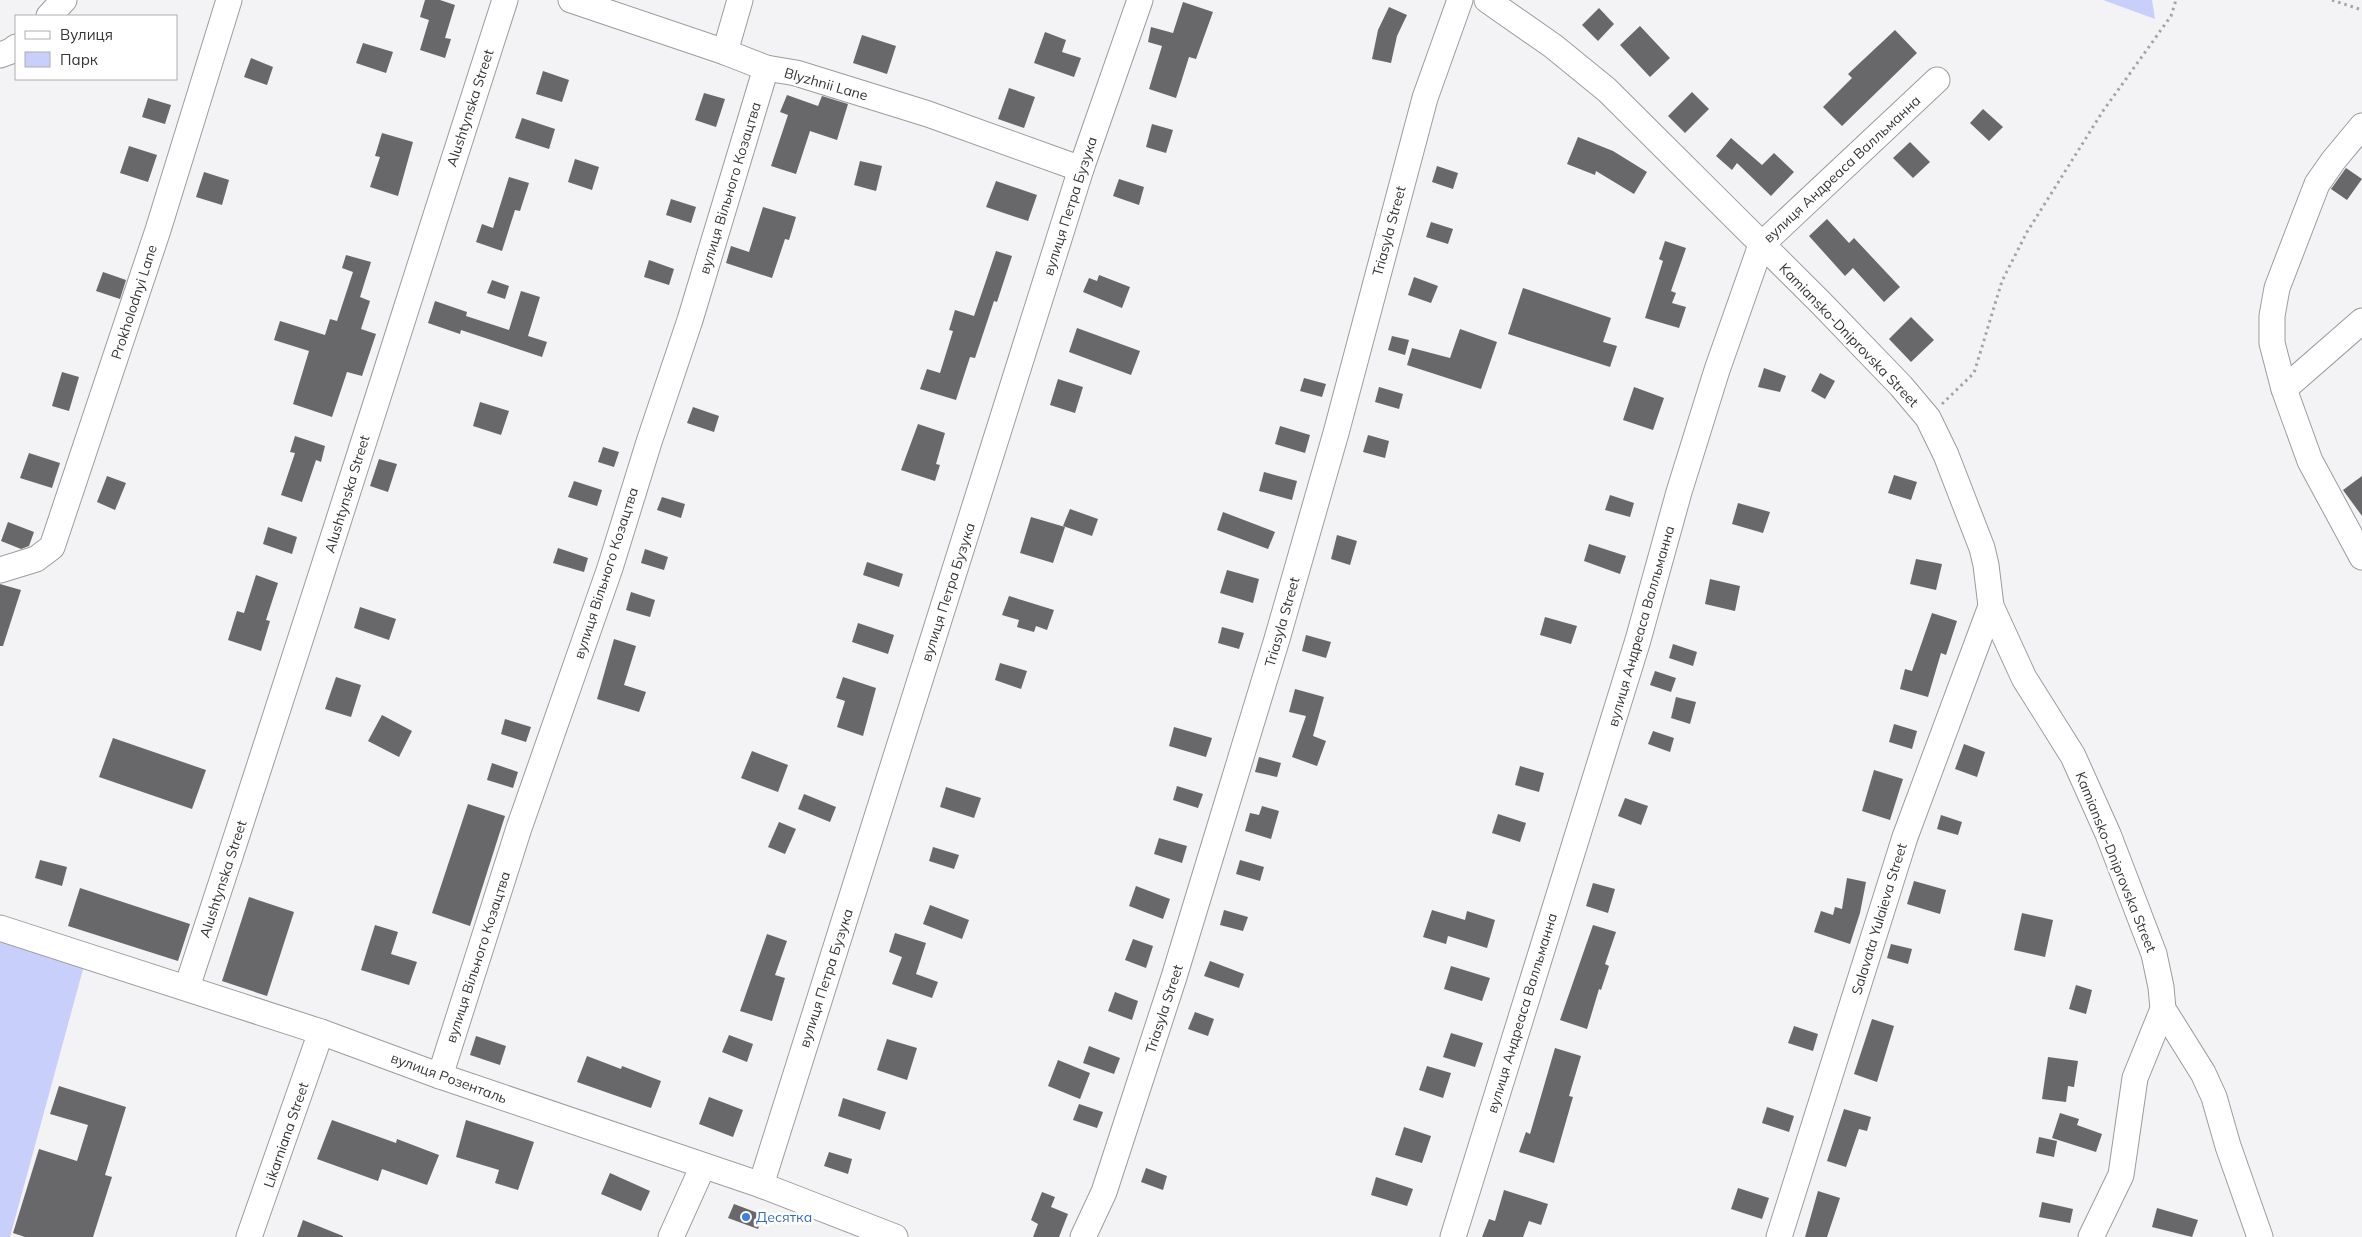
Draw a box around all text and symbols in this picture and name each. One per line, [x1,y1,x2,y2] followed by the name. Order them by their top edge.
[15,15,178,80] legend
[60,25,113,44] text: Вулиця
[443,47,497,169] street label: Alushtynska Street
[60,50,99,69] text: Парк
[782,63,870,105] street label: Blyzhnii Lane
[1760,91,1924,247] street label: вулиця Андреаса Валльманна
[695,100,765,276] street label: вулиця Вільного Козацтва
[1039,134,1101,278] street label: вулиця Петра Бузука
[1368,184,1410,278] street label: Triasyla Street
[107,242,161,362] street label: Prokholodnyi Lane
[1775,259,1923,411] street label: Kamiansko-Dniprovska Street
[321,433,374,555] street label: Alushtynska Street
[570,485,642,661] street label: вулиця Вільного Козацтва
[917,520,979,664] street label: вулиця Петра Бузука
[1604,523,1678,729] street label: вулиця Андреаса Валльманна
[1261,575,1303,669] street label: Triasyla Street
[2071,769,2161,955] street label: Kamiansko-Dniprovska Street
[196,818,250,940] street label: Alushtynska Street
[1847,841,1911,997] street label: Salavata Yulaieva Street
[442,869,514,1045] street label: вулиця Вільного Козацтва
[795,906,857,1050] street label: вулиця Петра Бузука
[1483,911,1561,1115] street label: вулиця Андреаса Валльманна
[1141,962,1187,1056] street label: Triasyla Street
[388,1049,510,1108] street label: вулиця Розенталь
[260,1080,313,1190] street label: Likarniana Street
[756,1208,812,1226] place label: Десятка
[740,1211,752,1223] marker: Десятка

